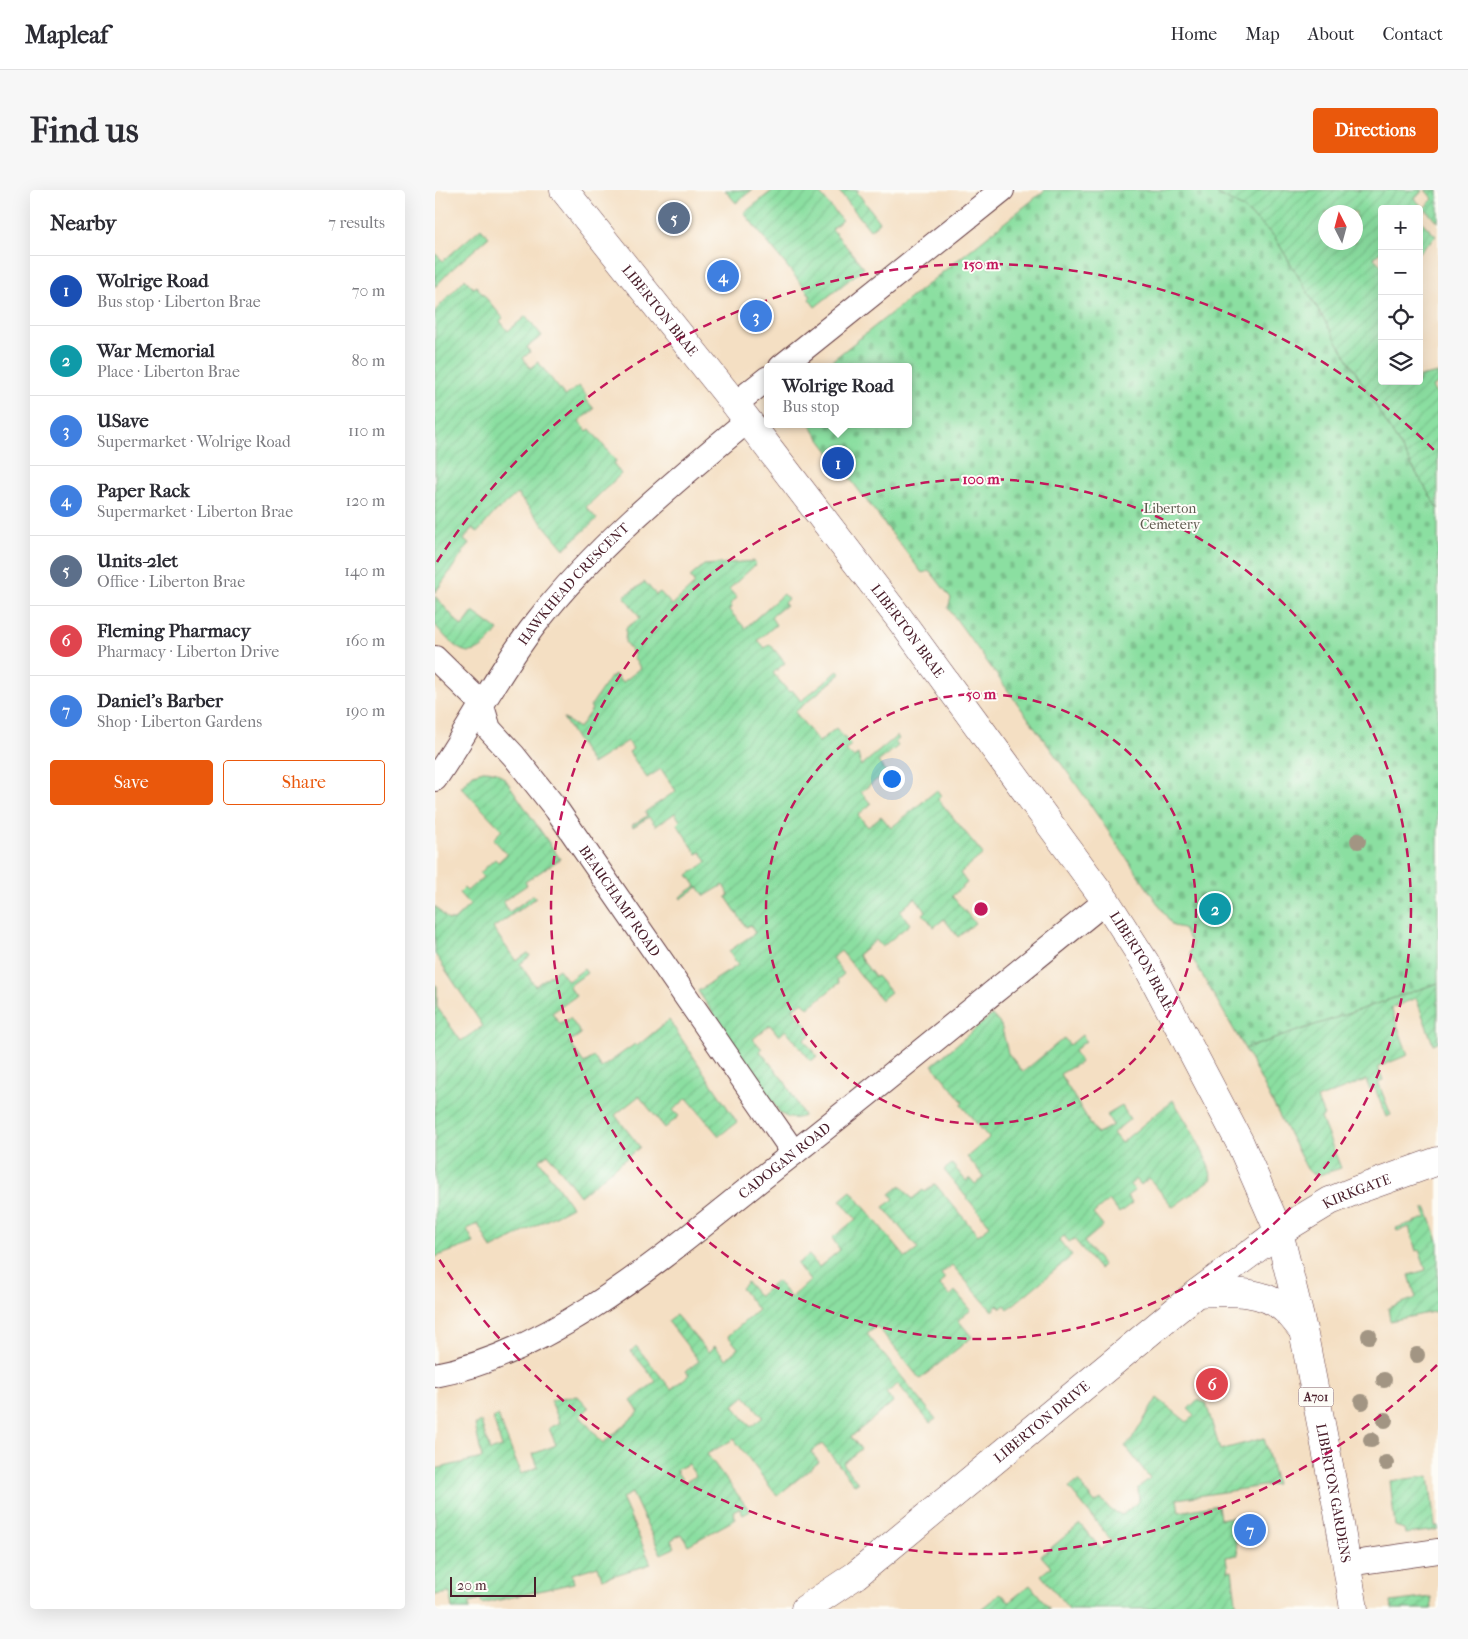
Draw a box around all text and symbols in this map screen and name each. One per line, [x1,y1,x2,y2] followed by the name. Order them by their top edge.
[25,21,108,49] text: Mapleaf
[1170,24,1217,45] text: Home
[1245,24,1280,45] text: Map
[1308,24,1354,45] text: About
[1382,24,1443,45] text: Contact
[1313,108,1438,153] button: Directions
[30,110,139,151] text: Find us
[658,199,690,237] pin: 5
[1318,205,1363,250] north arrow
[1378,205,1423,385] map controls
[1378,205,1423,250] button: +
[50,211,116,235] text: Nearby
[328,213,385,232] text: 7 results
[1378,250,1423,295] button: −
[963,255,999,273] text: 150 m
[707,257,739,295] pin: 4
[619,261,702,360] street label: LIBERTON BRAE
[97,270,209,292] text: Wolrige Road
[63,281,69,300] text: 1
[352,281,385,300] text: 70 m
[97,292,261,311] text: Bus stop · Liberton Brae
[1378,295,1423,340] button: locate
[740,297,772,335] pin: 3
[97,340,215,362] text: War Memorial
[1378,340,1423,385] button: layers
[62,351,70,370] text: 2
[351,351,385,370] text: 80 m
[97,362,240,381] text: Place · Liberton Brae
[764,363,912,428] popup
[782,375,894,397] text: Wolrige Road
[782,397,839,416] text: Bus stop
[97,410,149,432] text: USave
[63,421,69,440] text: 3
[348,421,385,440] text: 110 m
[97,432,291,451] text: Supermarket · Wolrige Road
[822,444,854,482] pin: 1
[962,470,1000,488] text: 100 m
[97,480,190,502] text: Paper Rack
[61,491,71,510] text: 4
[346,491,385,510] text: 120 m
[1140,500,1201,533] park label: Liberton Cemetery
[97,502,293,521] text: Supermarket · Liberton Brae
[514,519,633,648] street label: HAWKHEAD CRESCENT
[97,550,178,572] text: Units-2let
[63,561,69,580] text: 5
[344,561,385,580] text: 140 m
[97,572,245,591] text: Office · Liberton Brae
[868,581,948,681] street label: LIBERTON BRAE
[97,620,251,642] text: Fleming Pharmacy
[62,631,70,650] text: 6
[345,631,385,650] text: 160 m
[97,642,279,661] text: Pharmacy · Liberton Drive
[966,685,997,703] text: 50 m
[97,690,223,712] text: Daniel’s Barber
[62,701,70,720] text: 7
[345,701,385,720] text: 190 m
[97,712,262,731] text: Shop · Liberton Gardens
[50,760,213,805] button: Save
[223,760,385,805] button: Share
[879,766,905,792] your location
[576,842,664,960] street label: BEAUCHAMP ROAD
[1199,890,1231,928] pin: 2
[972,900,990,918] centre of rings
[1106,908,1178,1014] street label: LIBERTON BRAE
[735,1118,834,1202] street label: CADOGAN ROAD
[1319,1170,1393,1212] street label: KIRKGATE
[1196,1365,1228,1403] pin: 6
[990,1377,1093,1466] street label: LIBERTON DRIVE
[1299,1388,1333,1406] road number: A701
[1313,1422,1355,1564] street label: LIBERTON GARDENS
[1234,1511,1266,1549] pin: 7
[450,1574,536,1597] scale bar
[457,1577,487,1594] text: 20 m

